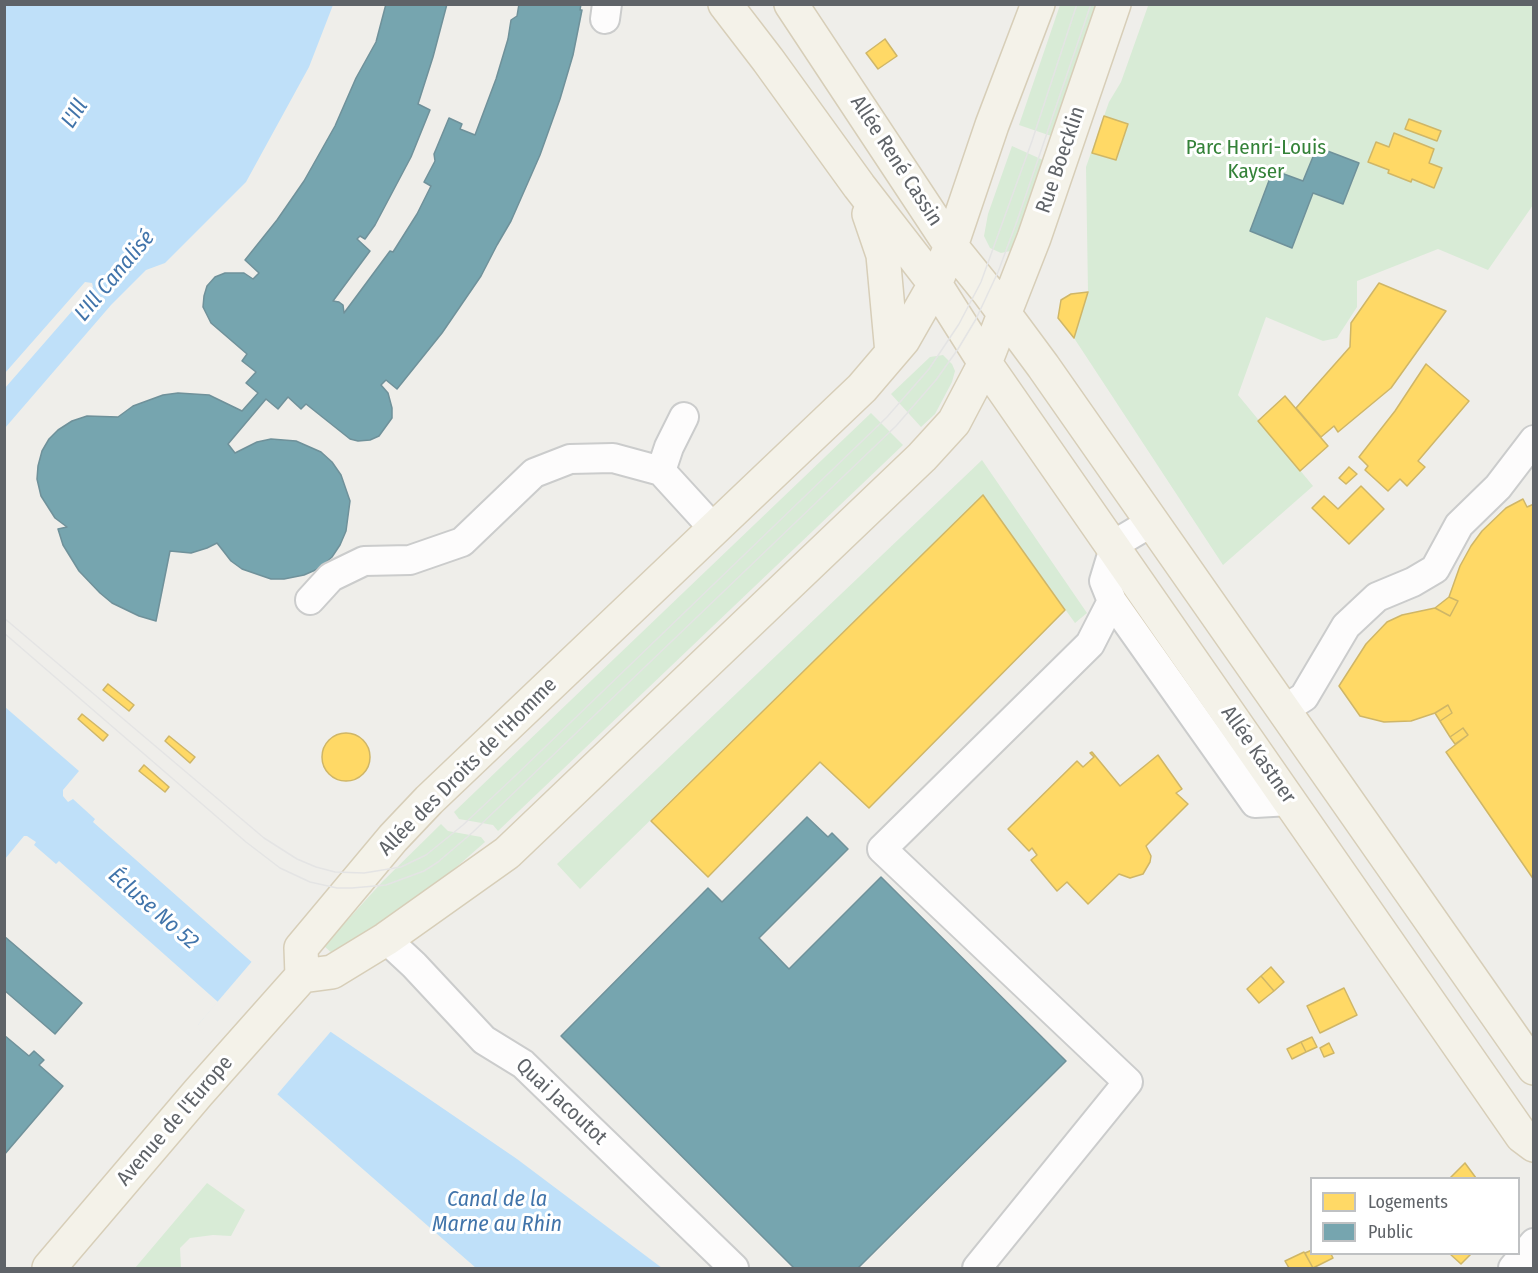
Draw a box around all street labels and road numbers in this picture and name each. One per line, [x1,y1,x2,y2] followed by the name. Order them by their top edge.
[845,91,947,231] street label: Allée René Cassin
[1031,103,1091,217] street label: Rue Boecklin
[374,673,562,861] street label: Allée des Droits de l'Homme
[1215,701,1301,809] street label: Allée Kastner
[112,1051,238,1191] street label: Avenue de l'Europe
[510,1053,612,1151] street label: Quai Jacoutot

